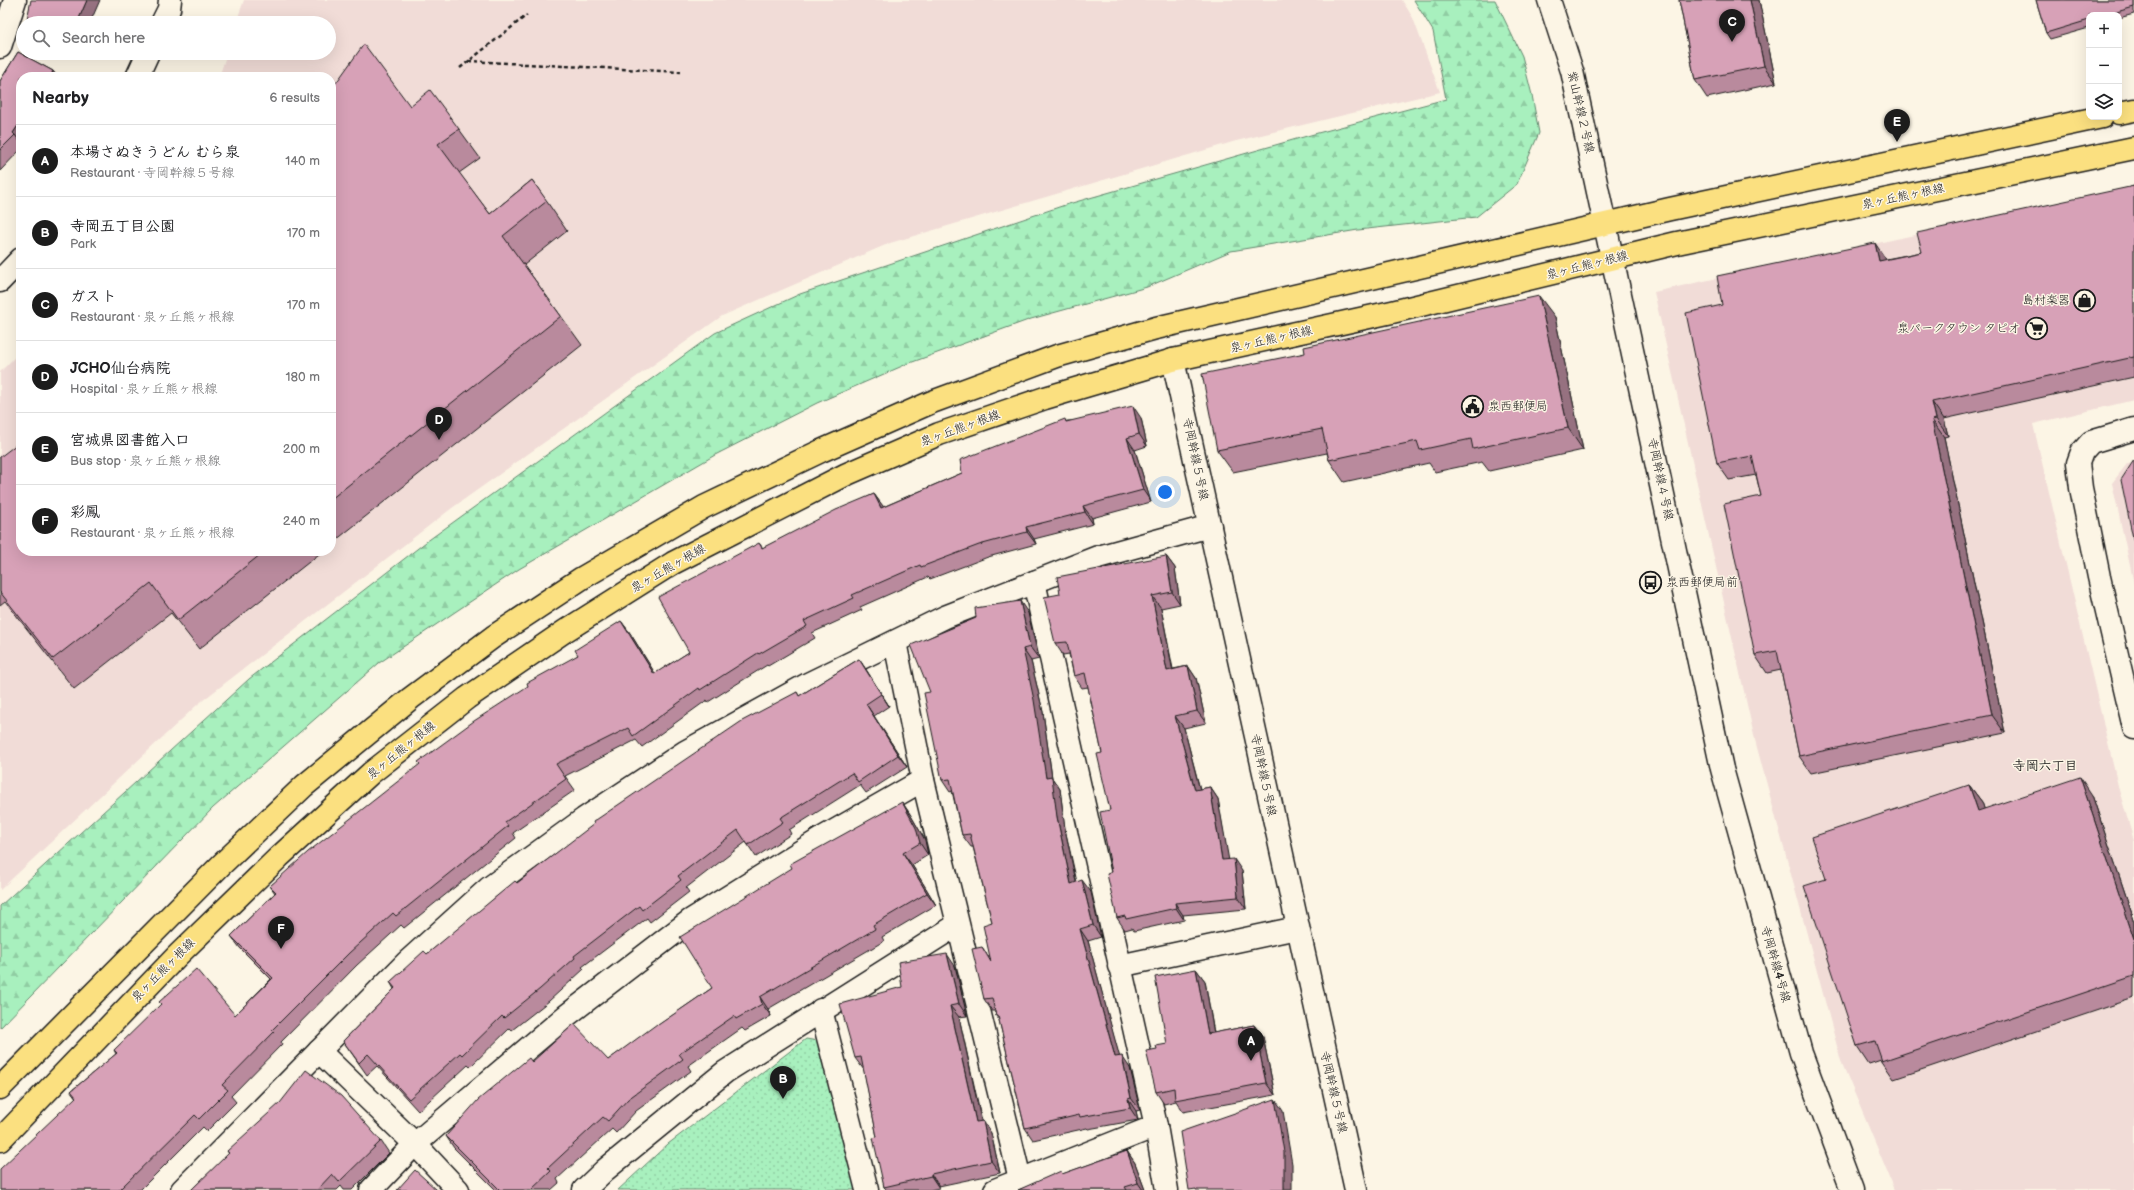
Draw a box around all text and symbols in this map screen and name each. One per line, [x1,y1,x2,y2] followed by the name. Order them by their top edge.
[1719,9,1745,42] pin: C
[2086,12,2122,120] map controls
[2086,12,2122,48] button: +
[16,16,336,60] search box
[30,27,52,49] icon: search
[62,29,145,48] text: Search here
[2086,48,2122,84] button: −
[1564,69,1597,155] street label: 紫山幹線２号線
[2086,84,2122,120] button: layers
[32,88,89,108] text: Nearby
[270,90,320,106] text: 6 results
[1884,109,1910,142] pin: E
[70,143,240,162] text: 本場さぬきうどん むら泉
[41,153,49,169] text: A
[285,153,320,169] text: 140 m
[70,165,234,181] text: Restaurant · 寺岡幹線５号線
[1860,180,1946,213] street label: 泉ヶ丘熊ヶ根線
[70,217,175,236] text: 寺岡五丁目公園
[40,225,50,241] text: B
[287,225,320,241] text: 170 m
[70,236,96,252] text: Park
[1545,248,1630,283] street label: 泉ヶ丘熊ヶ根線
[70,287,117,306] text: ガスト
[2072,287,2098,313] shop icon: 島村楽器
[2022,293,2070,308] place label: 島村楽器
[40,297,50,313] text: C
[287,297,320,313] text: 170 m
[70,309,234,325] text: Restaurant · 泉ヶ丘熊ヶ根線
[2023,315,2049,341] supermarket icon: 泉パークタウン タピオ
[1897,321,2020,336] place label: 泉パークタウン タピオ
[1228,323,1314,356] street label: 泉ヶ丘熊ヶ根線
[70,359,171,378] text: JCHO仙台病院
[40,369,50,385] text: D
[285,369,320,385] text: 180 m
[70,381,217,397] text: Hospital · 泉ヶ丘熊ヶ根線
[1459,393,1485,419] public building icon: 泉西郵便局
[1488,399,1548,414] place label: 泉西郵便局
[426,407,452,440] pin: D
[918,407,1002,450] street label: 泉ヶ丘熊ヶ根線
[1179,416,1212,502] street label: 寺岡幹線５号線
[70,431,190,450] text: 宮城県図書館入口
[1644,436,1677,522] street label: 寺岡幹線４号線
[41,441,49,457] text: E
[283,441,320,457] text: 200 m
[70,453,221,469] text: Bus stop · 泉ヶ丘熊ヶ根線
[1155,482,1175,502] your location
[70,503,100,522] text: 彩鳳
[41,513,49,529] text: F
[283,513,320,529] text: 240 m
[70,525,234,541] text: Restaurant · 泉ヶ丘熊ヶ根線
[628,541,708,596] street label: 泉ヶ丘熊ヶ根線
[1637,569,1663,595] bus stop icon: 泉西郵便局前
[1666,575,1738,590] place label: 泉西郵便局前
[364,718,439,783] street label: 泉ヶ丘熊ヶ根線
[1247,732,1280,818] street label: 寺岡幹線５号線
[2012,758,2078,774] district label: 寺岡六丁目
[268,916,294,949] pin: F
[1757,924,1794,1004] street label: 寺岡幹線4号線
[128,935,198,1005] street label: 泉ヶ丘熊ヶ根線
[1238,1028,1264,1061] pin: A
[1317,1049,1350,1135] street label: 寺岡幹線５号線
[770,1066,796,1099] pin: B

